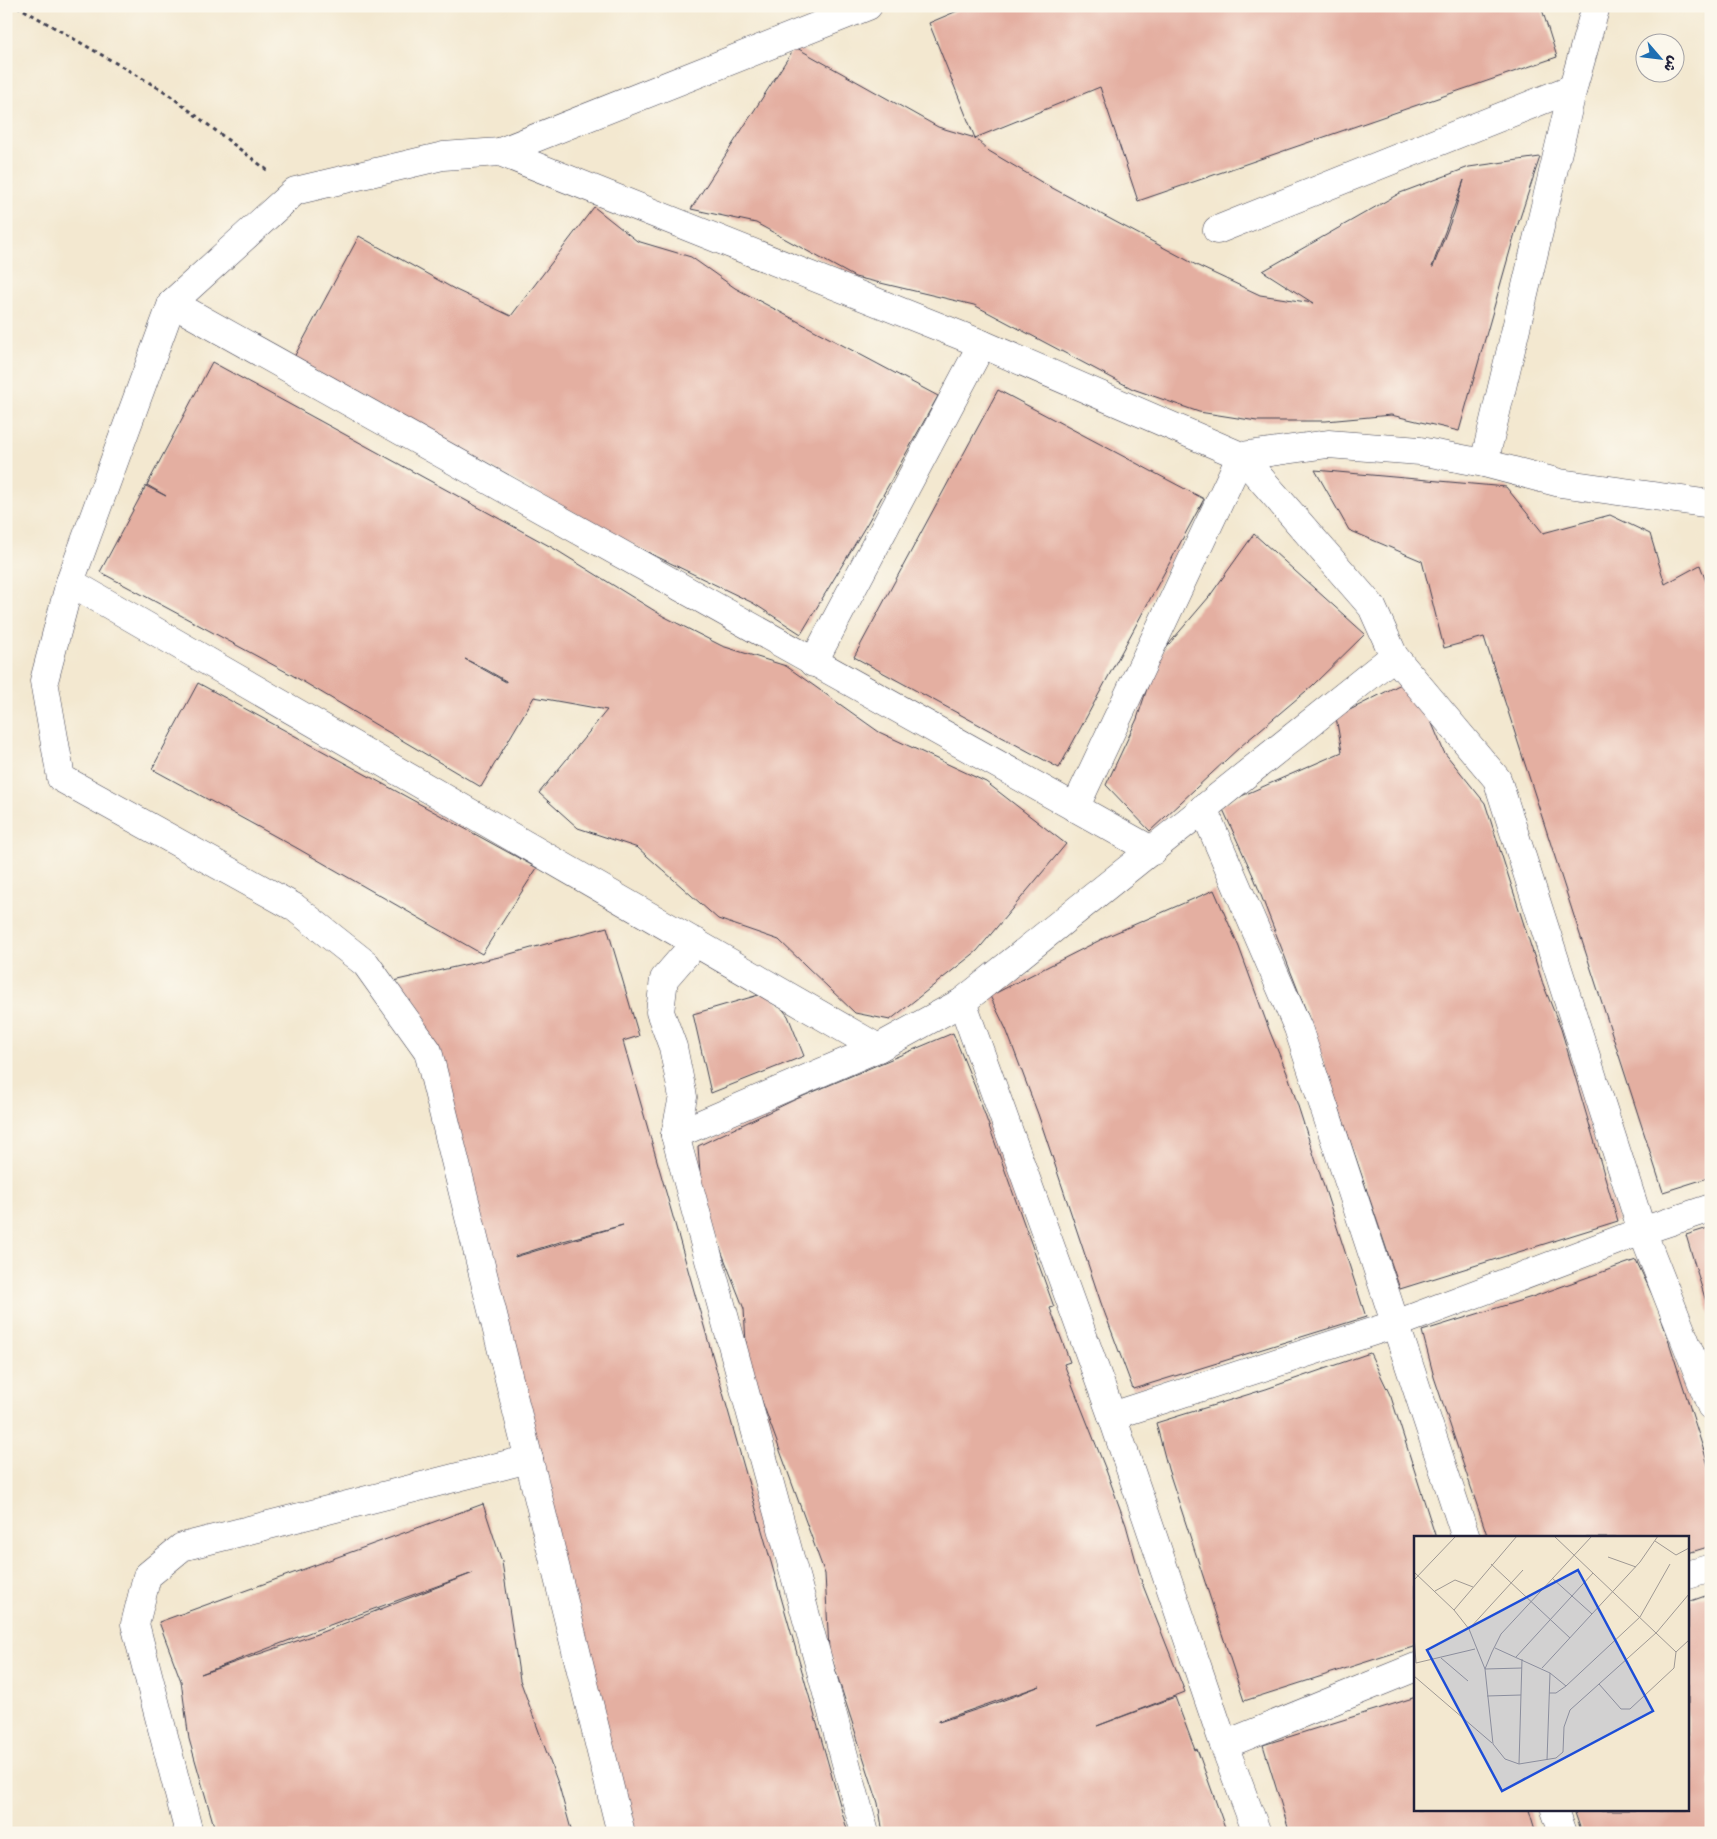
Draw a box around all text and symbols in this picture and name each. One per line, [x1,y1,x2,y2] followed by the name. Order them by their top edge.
[1634,32,1684,82] north arrow
[1660,53,1683,75] text: ش
[1414,1536,1690,1812] inset map

